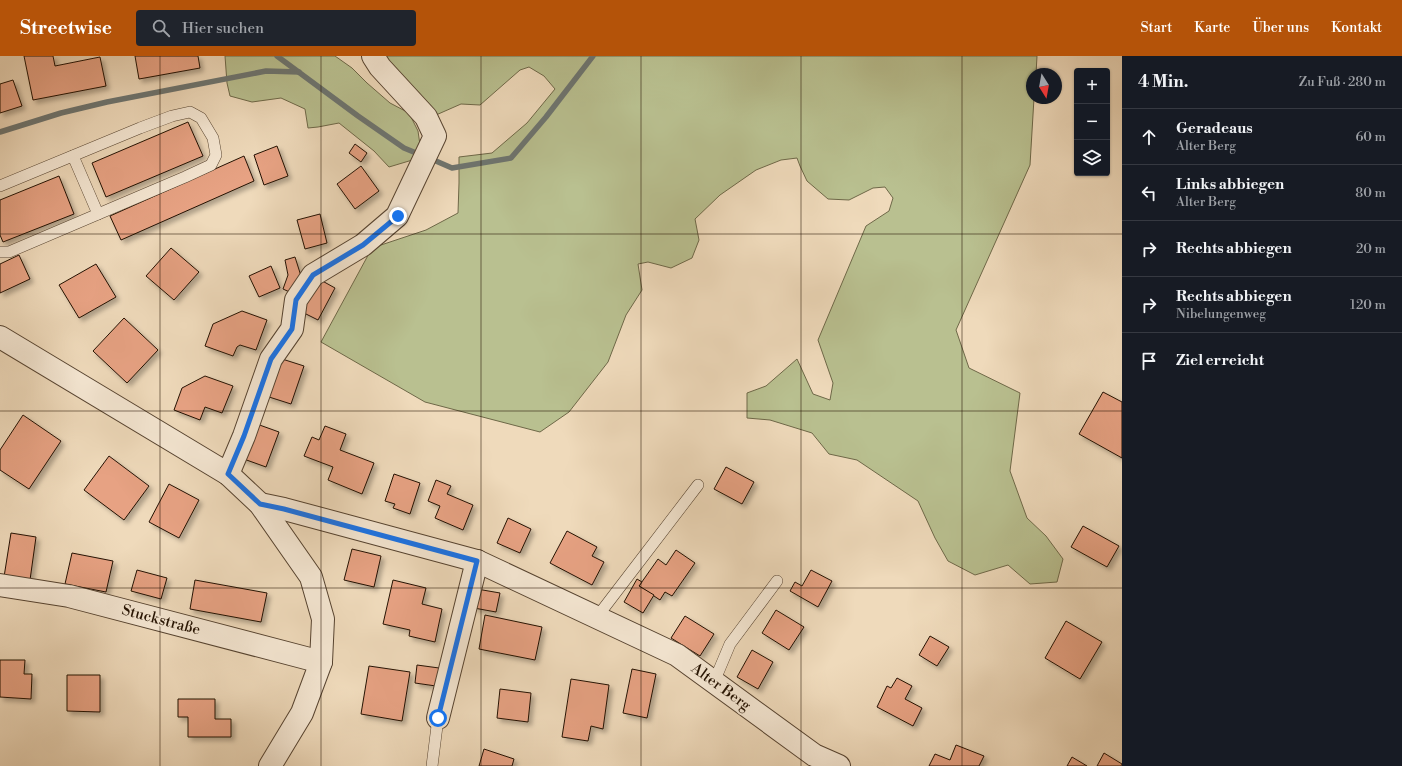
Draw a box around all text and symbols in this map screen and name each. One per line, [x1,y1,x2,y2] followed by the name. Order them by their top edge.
[136,10,416,46] search box
[20,16,112,40] text: Streetwise
[150,17,172,39] icon: search
[182,19,264,38] text: Hier suchen
[1140,19,1172,37] text: Start
[1194,19,1230,37] text: Karte
[1252,19,1309,37] text: Über uns
[1331,19,1382,37] text: Kontakt
[1026,68,1062,104] north arrow
[1074,68,1110,176] map controls
[1074,68,1110,104] button: +
[1138,71,1188,93] text: 4 Min.
[1299,74,1386,90] text: Zu Fuß · 280 m
[1074,104,1110,140] button: −
[1176,119,1253,138] text: Geradeaus
[1138,126,1160,148] icon: ahead
[1355,129,1386,145] text: 60 m
[1176,138,1236,154] text: Alter Berg
[1074,140,1110,176] button: layers
[1176,175,1284,194] text: Links abbiegen
[1138,182,1160,204] icon: left
[1355,185,1386,201] text: 80 m
[1176,194,1236,210] text: Alter Berg
[389,207,407,225] route end
[1138,238,1160,260] icon: right
[1176,239,1292,258] text: Rechts abbiegen
[1356,241,1386,257] text: 20 m
[1176,287,1292,306] text: Rechts abbiegen
[1138,294,1160,316] icon: right
[1350,297,1386,313] text: 120 m
[1176,306,1266,322] text: Nibelungenweg
[1138,350,1160,372] icon: arrive
[1176,351,1264,370] text: Ziel erreicht
[120,600,202,640] street label: Stuckstraße
[687,658,755,715] street label: Alter Berg
[429,709,447,727] route start

